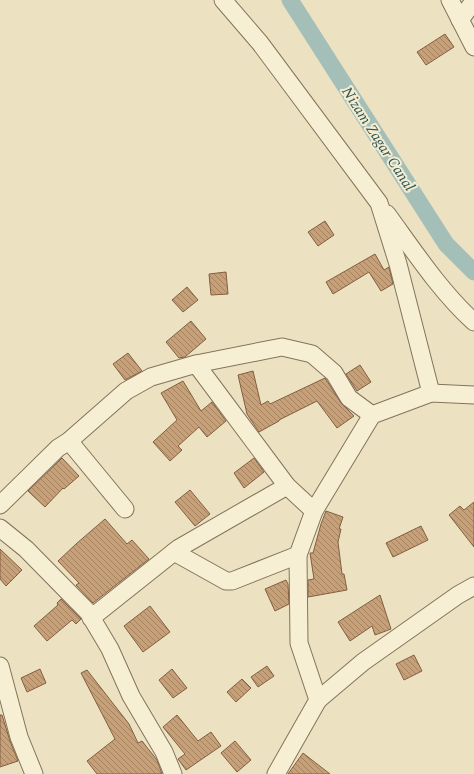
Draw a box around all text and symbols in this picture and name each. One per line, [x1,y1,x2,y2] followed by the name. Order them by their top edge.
[336,82,421,196] water label: Nizam Zagar Canal

